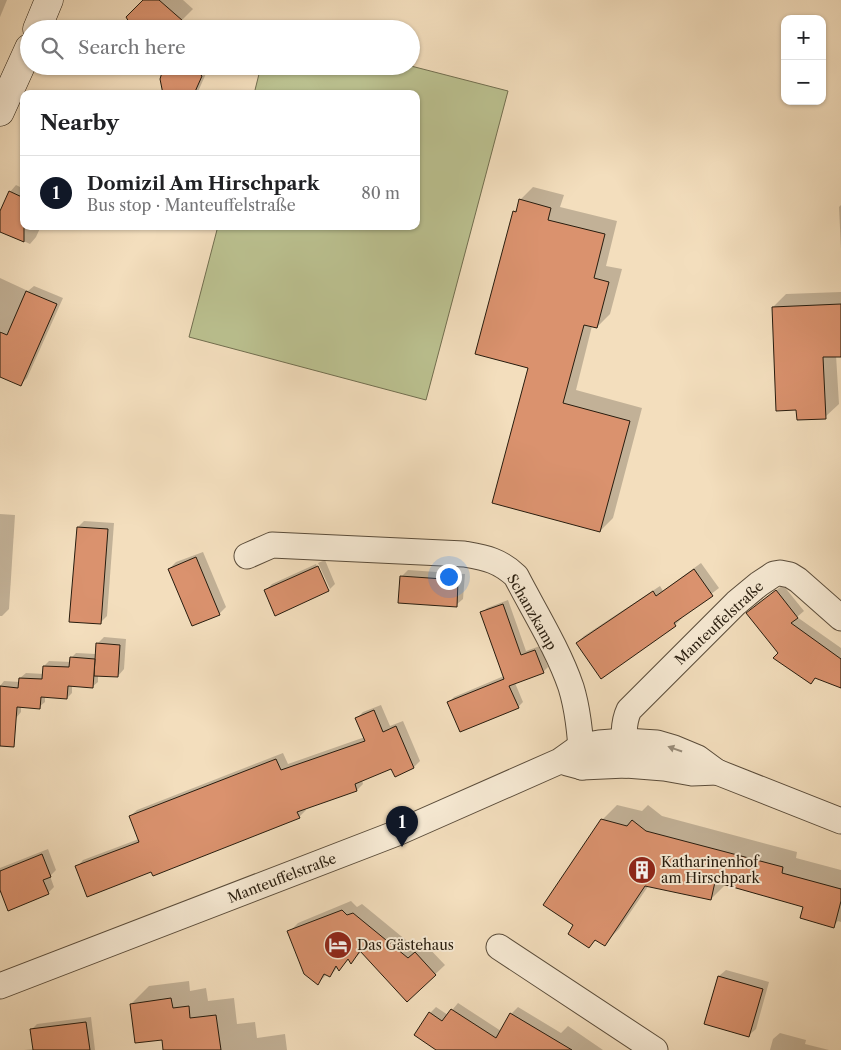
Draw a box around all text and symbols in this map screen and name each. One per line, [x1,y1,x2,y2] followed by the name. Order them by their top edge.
[781,15,826,105] map controls
[781,15,826,60] button: +
[20,20,420,75] search box
[38,34,66,62] icon: search
[78,36,186,59] text: Search here
[781,60,826,105] button: −
[40,110,119,135] text: Nearby
[87,172,319,195] text: Domizil Am Hirschpark
[52,183,60,203] text: 1
[361,183,400,203] text: 80 m
[87,195,296,215] text: Bus stop · Manteuffelstraße
[436,564,462,590] your location
[503,571,561,653] street label: Schanzkamp
[671,577,767,669] street label: Manteuffelstraße
[667,745,682,752] one-way arrow
[386,806,418,847] pin: 1
[225,849,339,907] street label: Manteuffelstraße
[661,853,760,887] place label: Katharinenhof am Hirschpark
[627,855,657,885] building icon: Katharinenhof am Hirschpark
[323,930,353,960] hotel icon: Das Gästehaus
[357,936,454,954] place label: Das Gästehaus

